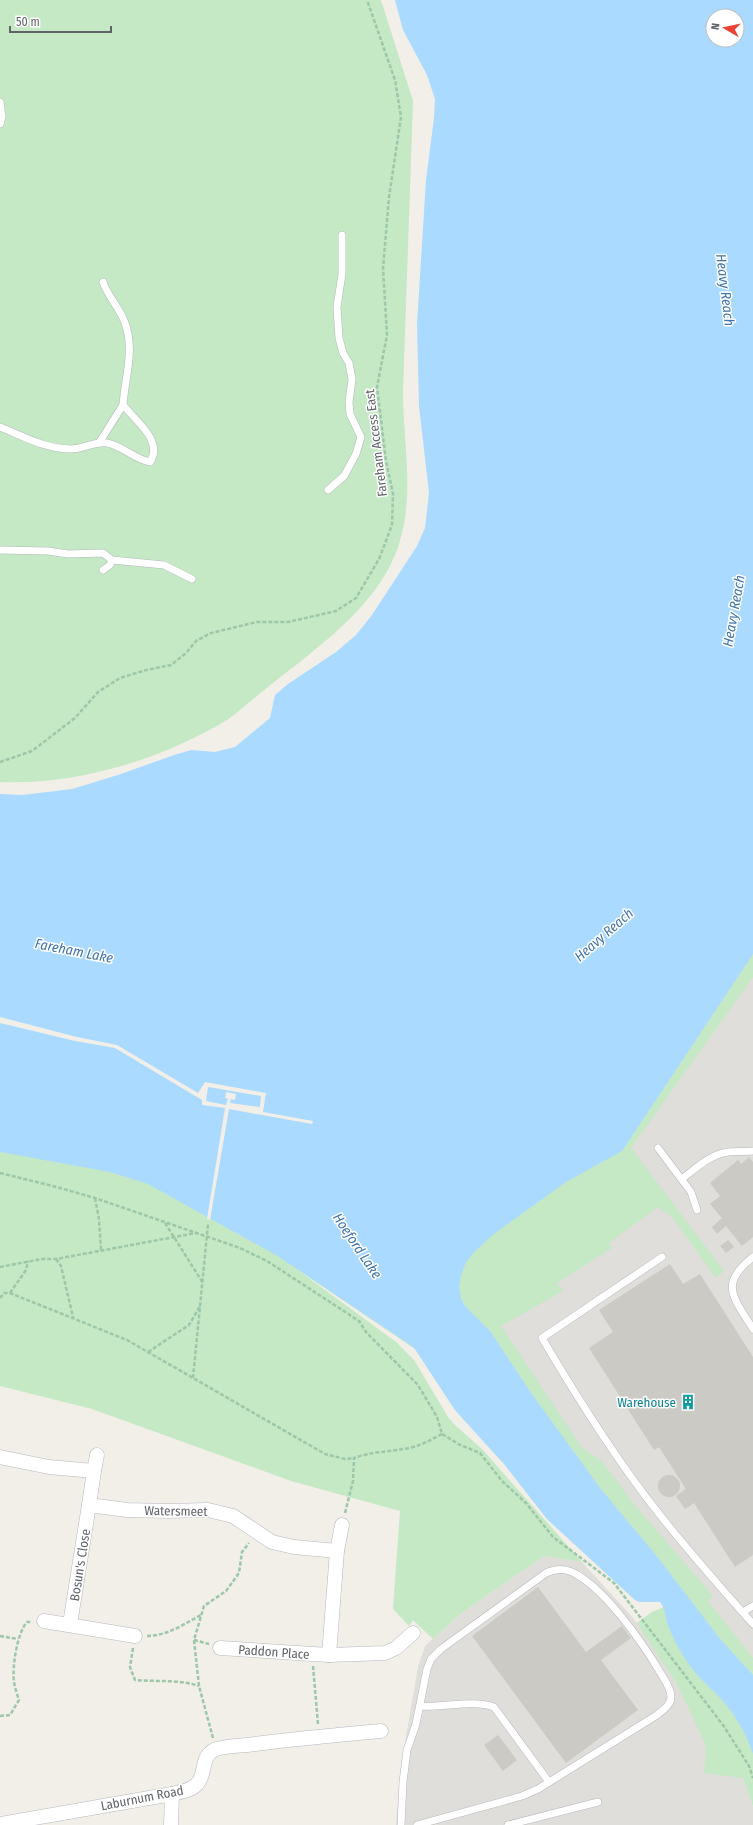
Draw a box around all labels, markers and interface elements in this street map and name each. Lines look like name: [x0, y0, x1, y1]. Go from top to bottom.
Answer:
scale bar: [10, 8, 111, 34]
north arrow: [705, 8, 745, 48]
text: 50 m: [16, 15, 40, 29]
text: N: [709, 22, 723, 31]
water label: Heavy Reach: [712, 253, 738, 327]
street label: Fareham Access East: [362, 388, 390, 498]
water label: Heavy Reach: [719, 574, 749, 648]
water label: Heavy Reach: [571, 905, 637, 965]
water label: Fareham Lake: [34, 935, 115, 967]
water label: Hoeford Lake: [329, 1210, 385, 1282]
building icon: Warehouse: [679, 1393, 697, 1411]
place label: Warehouse: [617, 1395, 676, 1410]
street label: Watersmeet: [144, 1503, 208, 1519]
street label: Bosun's Close: [67, 1528, 93, 1602]
street label: Paddon Place: [238, 1642, 310, 1662]
street label: Laburnum Road: [99, 1783, 185, 1813]

